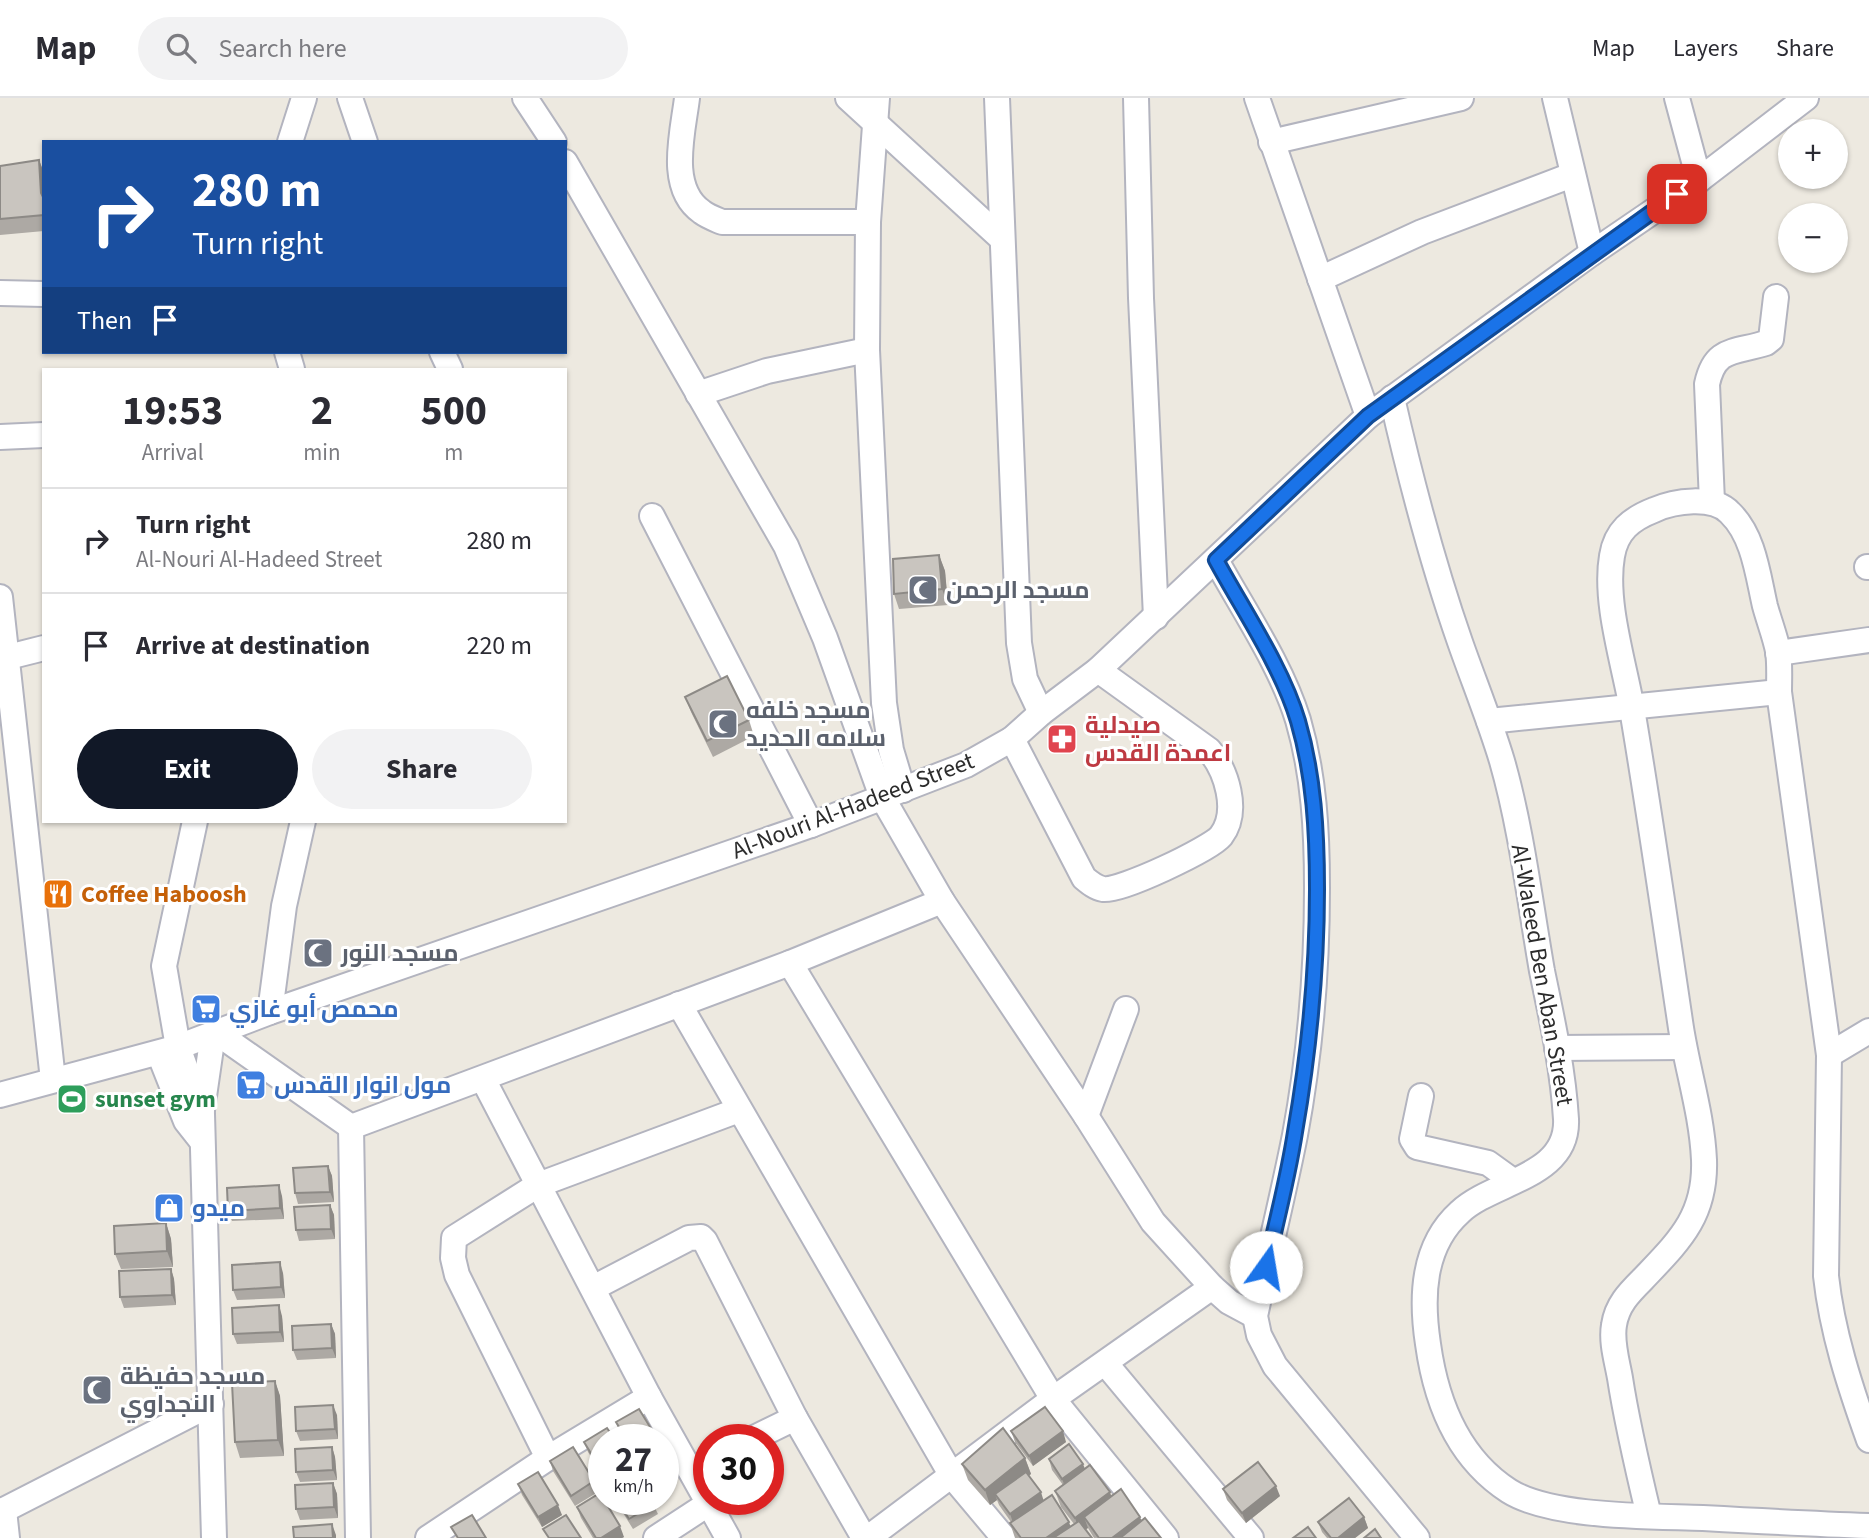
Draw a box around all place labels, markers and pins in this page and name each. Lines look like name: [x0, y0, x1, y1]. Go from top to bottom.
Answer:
pin: [1647, 164, 1707, 224]
mosque icon: مسجد الرحمن: [906, 573, 940, 607]
place label: مسجد الرحمن: [946, 573, 1090, 608]
place label: مسجد خلفه سلامه الحديد: [746, 693, 886, 756]
mosque icon: مسجد خلفه سلامه الحديد: [706, 707, 740, 741]
place label: صيدلية اعمدة القدس: [1085, 708, 1231, 771]
pharmacy icon: صيدلية اعمدة القدس: [1045, 722, 1079, 756]
restaurant icon: Coffee Haboosh: [41, 877, 75, 911]
place label: Coffee Haboosh: [81, 877, 247, 912]
mosque icon: مسجد النور: [301, 936, 335, 970]
place label: مسجد النور: [340, 936, 459, 971]
supermarket icon: محمص أبو غازي: [189, 992, 223, 1026]
place label: محمص أبو غازي: [229, 992, 399, 1028]
supermarket icon: مول انوار القدس: [234, 1068, 268, 1102]
place label: مول انوار القدس: [274, 1068, 451, 1103]
sports icon: sunset gym: [55, 1082, 89, 1116]
place label: sunset gym: [95, 1082, 216, 1117]
shop icon: ميدو: [152, 1191, 186, 1225]
place label: ميدو: [192, 1191, 245, 1226]
place label: مسجد حفيظة النجداوي: [120, 1359, 266, 1423]
mosque icon: مسجد حفيظة النجداوي: [80, 1373, 114, 1407]

